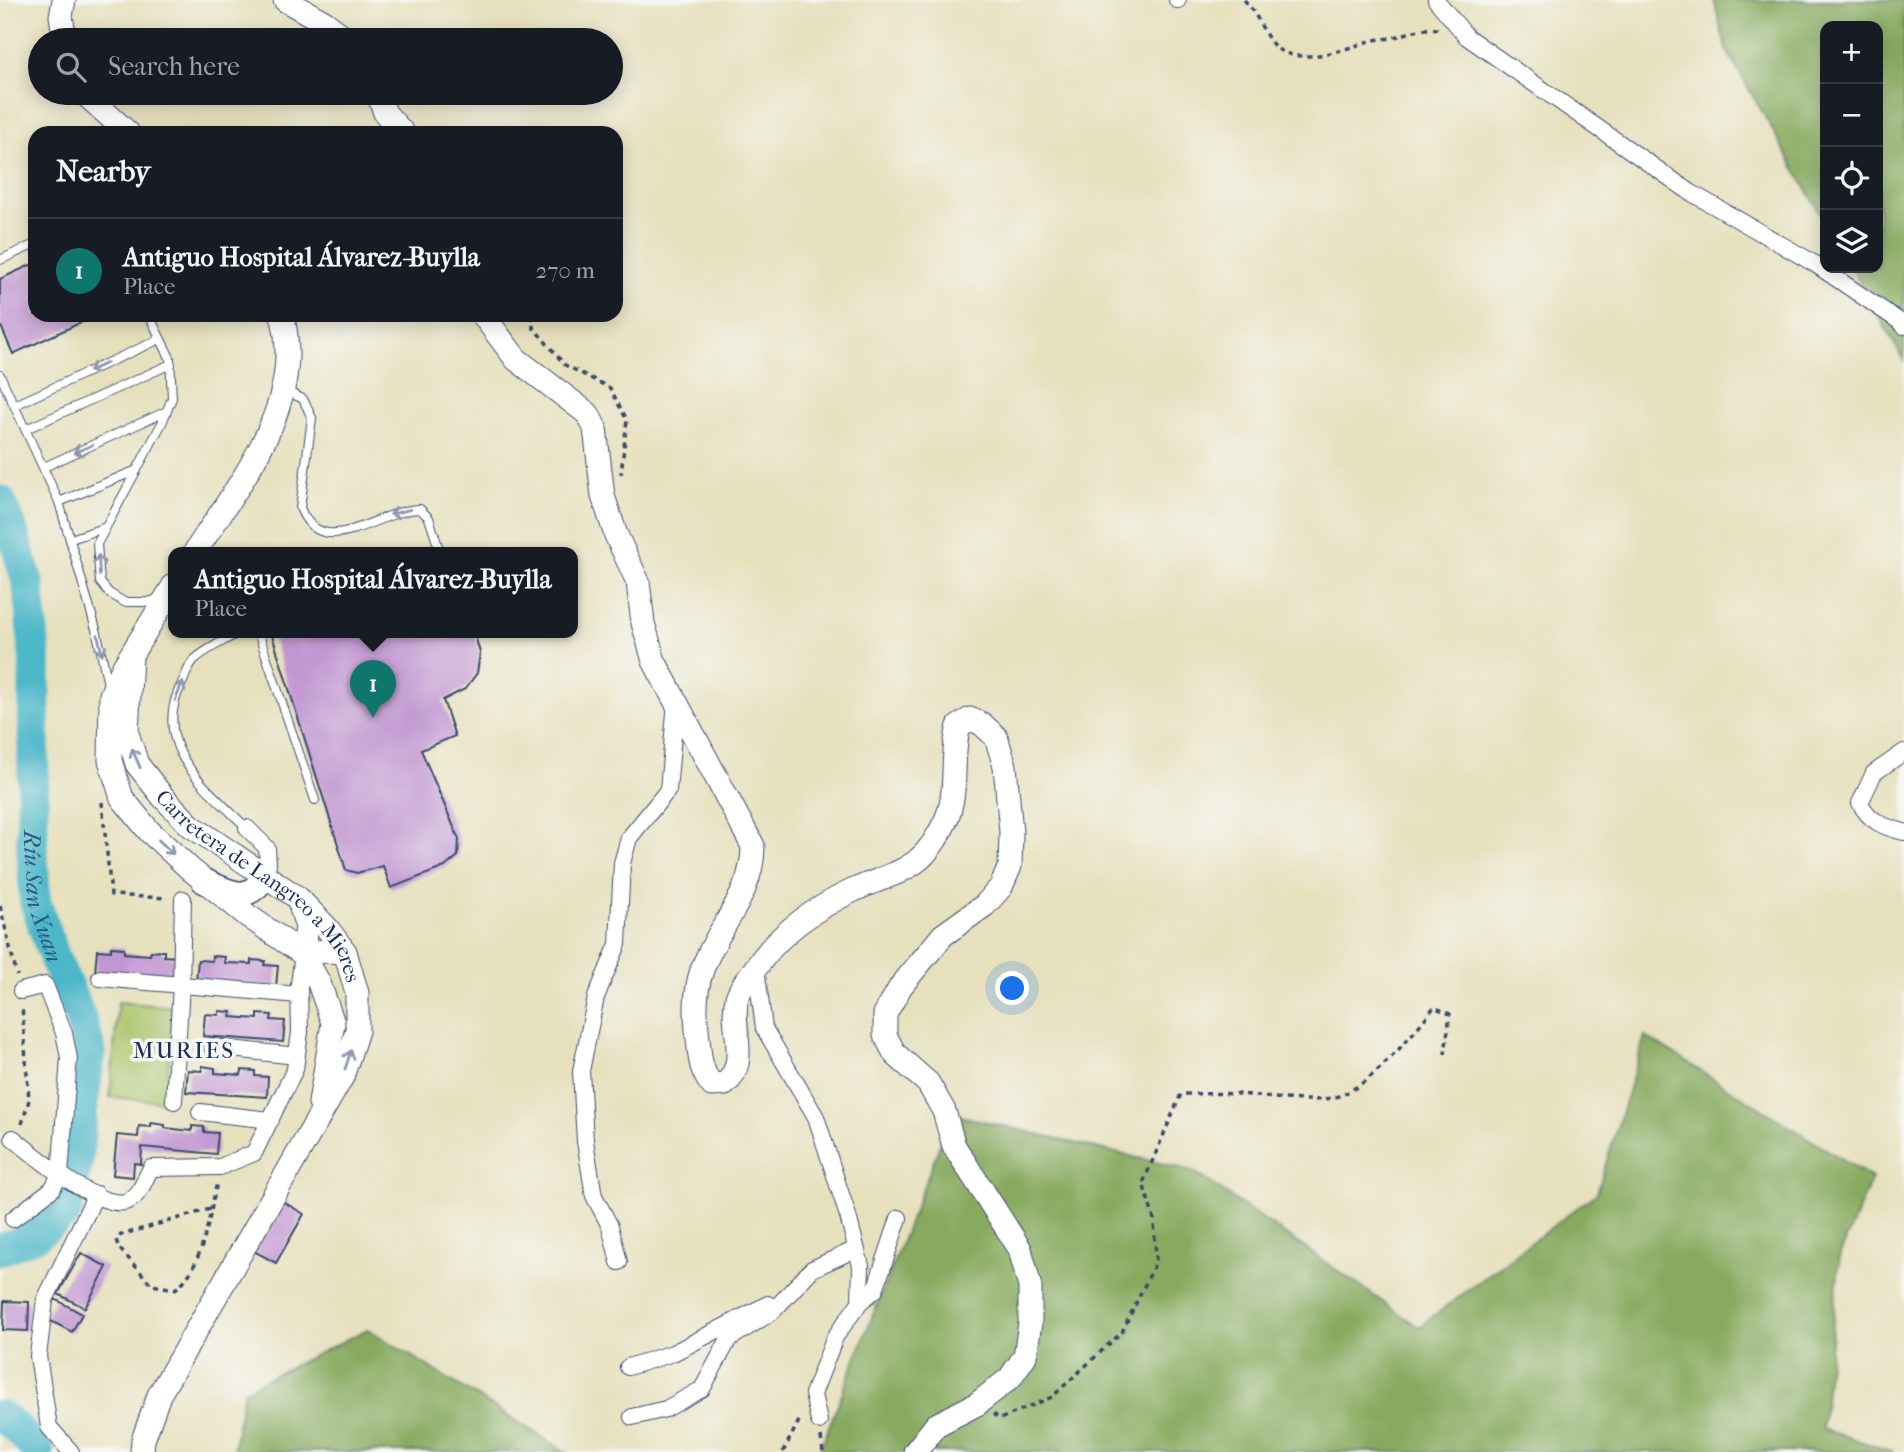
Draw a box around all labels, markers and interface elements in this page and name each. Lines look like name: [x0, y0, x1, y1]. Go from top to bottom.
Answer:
map controls: [1820, 21, 1883, 273]
button: +: [1820, 21, 1883, 84]
search box: [28, 28, 623, 105]
icon: search: [52, 48, 90, 86]
text: Search here: [108, 51, 240, 82]
button: −: [1820, 84, 1883, 147]
button: locate: [1820, 147, 1883, 210]
text: Nearby: [56, 154, 151, 189]
button: layers: [1820, 210, 1883, 273]
text: Antiguo Hospital Álvarez-Buylla: [123, 242, 480, 273]
text: 1: [75, 257, 83, 284]
text: 270 m: [535, 257, 595, 284]
text: Place: [123, 273, 175, 300]
one-way arrow: [88, 361, 110, 374]
one-way arrow: [73, 443, 94, 456]
one-way arrow: [390, 506, 412, 519]
popup: [168, 547, 578, 638]
one-way arrow: [92, 554, 105, 577]
text: Antiguo Hospital Álvarez-Buylla: [195, 564, 551, 595]
text: Place: [195, 595, 247, 622]
one-way arrow: [93, 633, 107, 656]
pin: 1: [350, 660, 396, 718]
one-way arrow: [174, 681, 187, 702]
one-way arrow: [129, 748, 142, 769]
street label: Carretera de Langreo a Mieres: [151, 785, 365, 985]
water label: Ríu San Xuan: [18, 828, 68, 966]
one-way arrow: [157, 839, 174, 856]
your location: [995, 971, 1029, 1005]
district label: MURIES: [133, 1037, 235, 1064]
one-way arrow: [343, 1049, 355, 1071]

